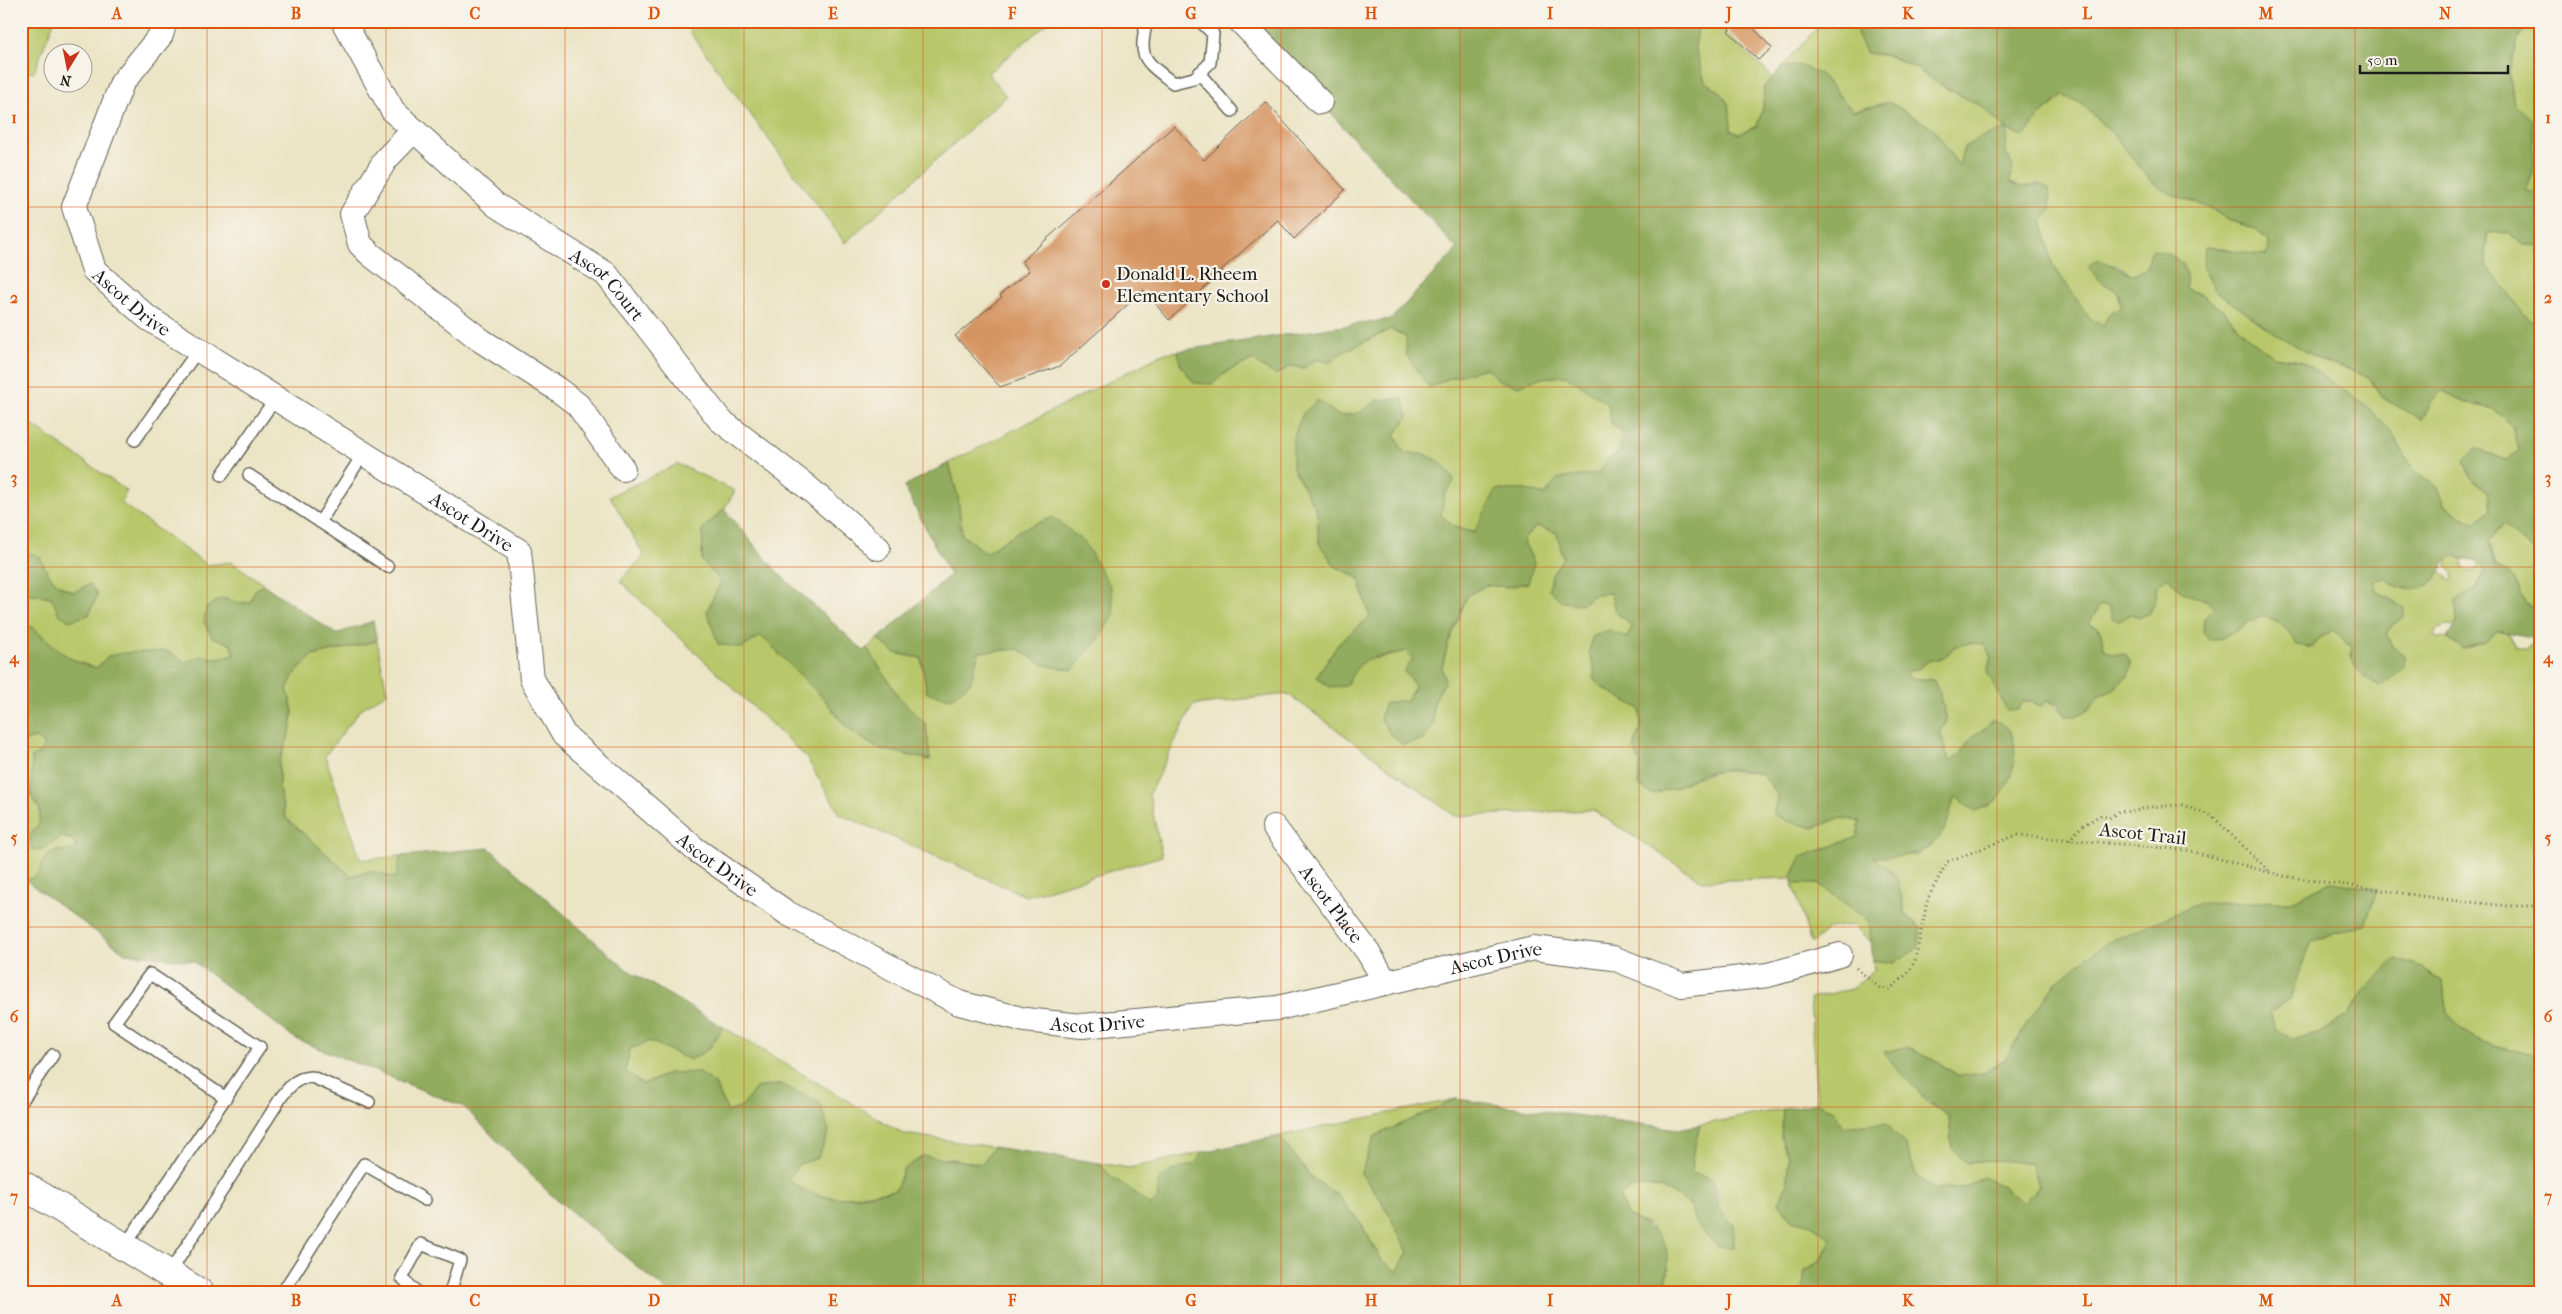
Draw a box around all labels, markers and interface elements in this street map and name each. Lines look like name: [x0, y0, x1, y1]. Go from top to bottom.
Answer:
text: A: [111, 4, 123, 23]
text: B: [291, 4, 301, 23]
text: C: [470, 4, 481, 23]
text: D: [648, 4, 660, 23]
text: E: [828, 4, 838, 23]
text: F: [1007, 4, 1017, 23]
text: G: [1185, 4, 1197, 23]
text: H: [1365, 4, 1378, 23]
text: I: [1547, 4, 1554, 23]
text: J: [1724, 4, 1732, 24]
text: K: [1902, 4, 1915, 23]
text: L: [2082, 4, 2092, 23]
text: M: [2258, 4, 2274, 23]
text: N: [2439, 4, 2452, 23]
north arrow: [42, 42, 92, 92]
scale bar: [2360, 42, 2507, 74]
text: 50 m: [2367, 51, 2398, 69]
text: N: [59, 71, 73, 90]
text: 1: [11, 108, 17, 127]
text: 1: [2545, 108, 2551, 127]
street label: Ascot Court: [565, 244, 648, 326]
street label: Ascot Drive: [87, 263, 174, 341]
place label: Donald L. Rheem Elementary School: [1116, 263, 1269, 307]
marker: Donald L. Rheem Elementary School: [1100, 278, 1112, 290]
text: 2: [10, 288, 18, 307]
text: 2: [2544, 288, 2552, 307]
text: 3: [11, 468, 17, 488]
text: 3: [2545, 468, 2551, 488]
street label: Ascot Drive: [424, 487, 517, 557]
text: 4: [8, 648, 20, 668]
text: 4: [2542, 648, 2554, 668]
street label: Ascot Trail: [2097, 818, 2187, 850]
text: 5: [11, 828, 18, 847]
street label: Ascot Drive: [671, 828, 762, 901]
text: 5: [2545, 828, 2552, 847]
street label: Ascot Place: [1294, 860, 1367, 947]
street label: Ascot Drive: [1447, 938, 1543, 980]
text: 6: [10, 1007, 19, 1026]
text: 6: [2544, 1007, 2553, 1026]
street label: Ascot Drive: [1048, 1010, 1146, 1038]
text: 7: [9, 1187, 18, 1206]
text: 7: [2543, 1187, 2552, 1206]
text: A: [111, 1291, 123, 1310]
text: B: [291, 1291, 301, 1310]
text: C: [470, 1291, 481, 1310]
text: D: [648, 1291, 660, 1310]
text: E: [828, 1291, 838, 1310]
text: F: [1007, 1291, 1017, 1310]
text: G: [1185, 1291, 1197, 1310]
text: H: [1365, 1291, 1378, 1310]
text: I: [1547, 1291, 1554, 1310]
text: J: [1724, 1291, 1732, 1311]
text: K: [1902, 1291, 1915, 1310]
text: L: [2082, 1291, 2092, 1310]
text: M: [2258, 1291, 2274, 1310]
text: N: [2439, 1291, 2452, 1310]

